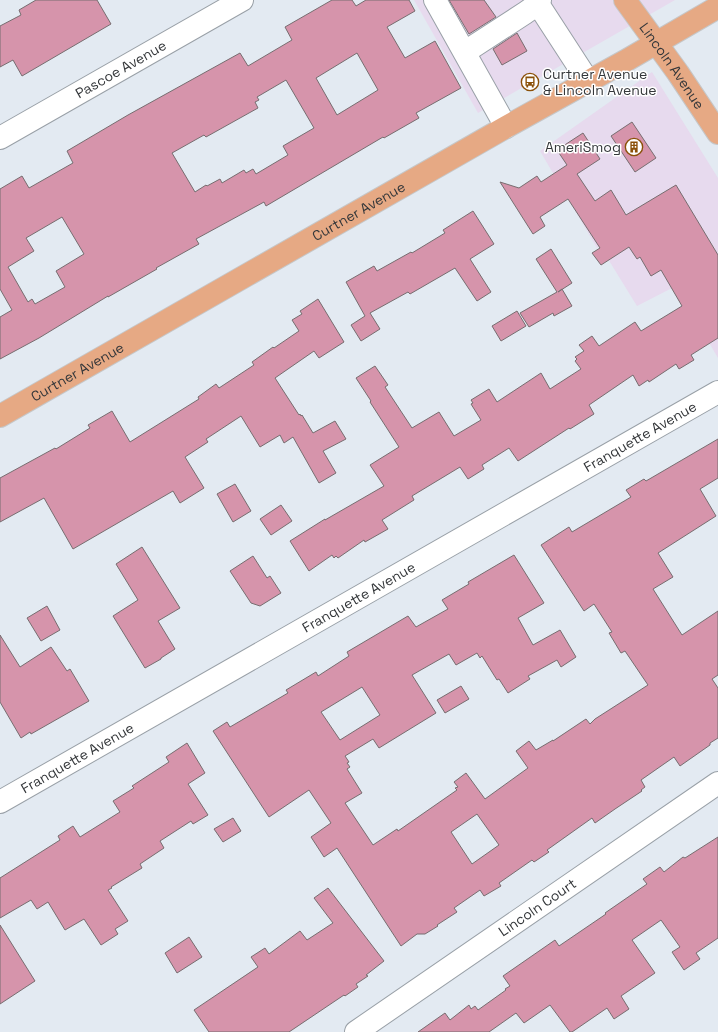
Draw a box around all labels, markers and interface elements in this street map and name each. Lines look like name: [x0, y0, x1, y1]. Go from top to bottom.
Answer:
street label: Lincoln Avenue: [635, 19, 709, 113]
street label: Pascoe Avenue: [72, 36, 169, 102]
place label: Curtner Avenue & Lincoln Avenue: [543, 65, 657, 99]
bus stop icon: Curtner Avenue & Lincoln Avenue: [520, 72, 540, 92]
building icon: AmeriSmog: [624, 137, 644, 157]
place label: AmeriSmog: [545, 138, 621, 156]
street label: Curtner Avenue: [309, 177, 408, 245]
street label: Curtner Avenue: [27, 338, 127, 406]
street label: Franquette Avenue: [580, 397, 700, 476]
street label: Franquette Avenue: [299, 558, 418, 637]
street label: Franquette Avenue: [18, 718, 137, 797]
street label: Lincoln Court: [495, 874, 580, 940]

